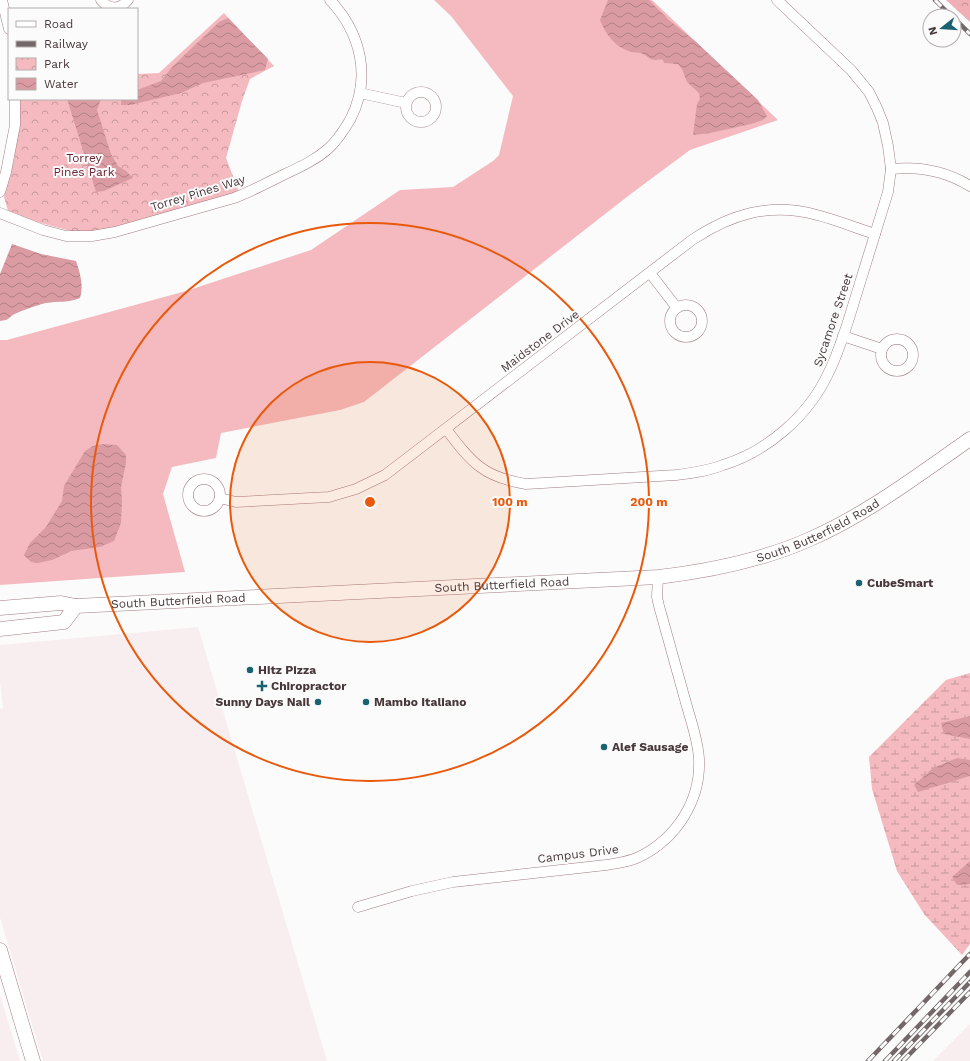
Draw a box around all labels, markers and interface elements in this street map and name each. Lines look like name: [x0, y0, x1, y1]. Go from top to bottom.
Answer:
legend: [8, 8, 138, 100]
north arrow: [922, 8, 962, 48]
text: Road: [44, 17, 73, 31]
text: N: [926, 25, 940, 37]
text: Railway: [44, 37, 89, 51]
text: Park: [44, 57, 70, 71]
text: Water: [44, 77, 79, 91]
park label: Torrey Pines Park: [53, 151, 115, 179]
street label: Torrey Pines Way: [149, 172, 248, 214]
street label: Sycamore Street: [810, 272, 856, 368]
street label: Maidstone Drive: [498, 307, 582, 375]
centre of rings: [363, 495, 377, 509]
text: 100 m: [492, 495, 528, 509]
text: 200 m: [630, 495, 668, 509]
street label: South Butterfield Road: [755, 496, 882, 565]
street label: South Butterfield Road: [434, 574, 570, 595]
place label: CubeSmart: [867, 576, 934, 590]
marker: CubeSmart: [854, 578, 864, 588]
street label: South Butterfield Road: [111, 591, 246, 611]
place label: Hitz Pizza: [258, 663, 316, 677]
marker: Hitz Pizza: [245, 665, 255, 675]
place label: Chiropractor: [271, 679, 347, 693]
marker: Chiropractor: [256, 680, 268, 692]
place label: Sunny Days Nail: [215, 695, 310, 709]
place label: Mambo Italiano: [374, 695, 466, 709]
marker: Sunny Days Nail: [313, 697, 323, 707]
marker: Mambo Italiano: [361, 697, 371, 707]
place label: Alef Sausage: [612, 740, 688, 754]
marker: Alef Sausage: [599, 742, 609, 752]
street label: Campus Drive: [537, 842, 619, 866]

